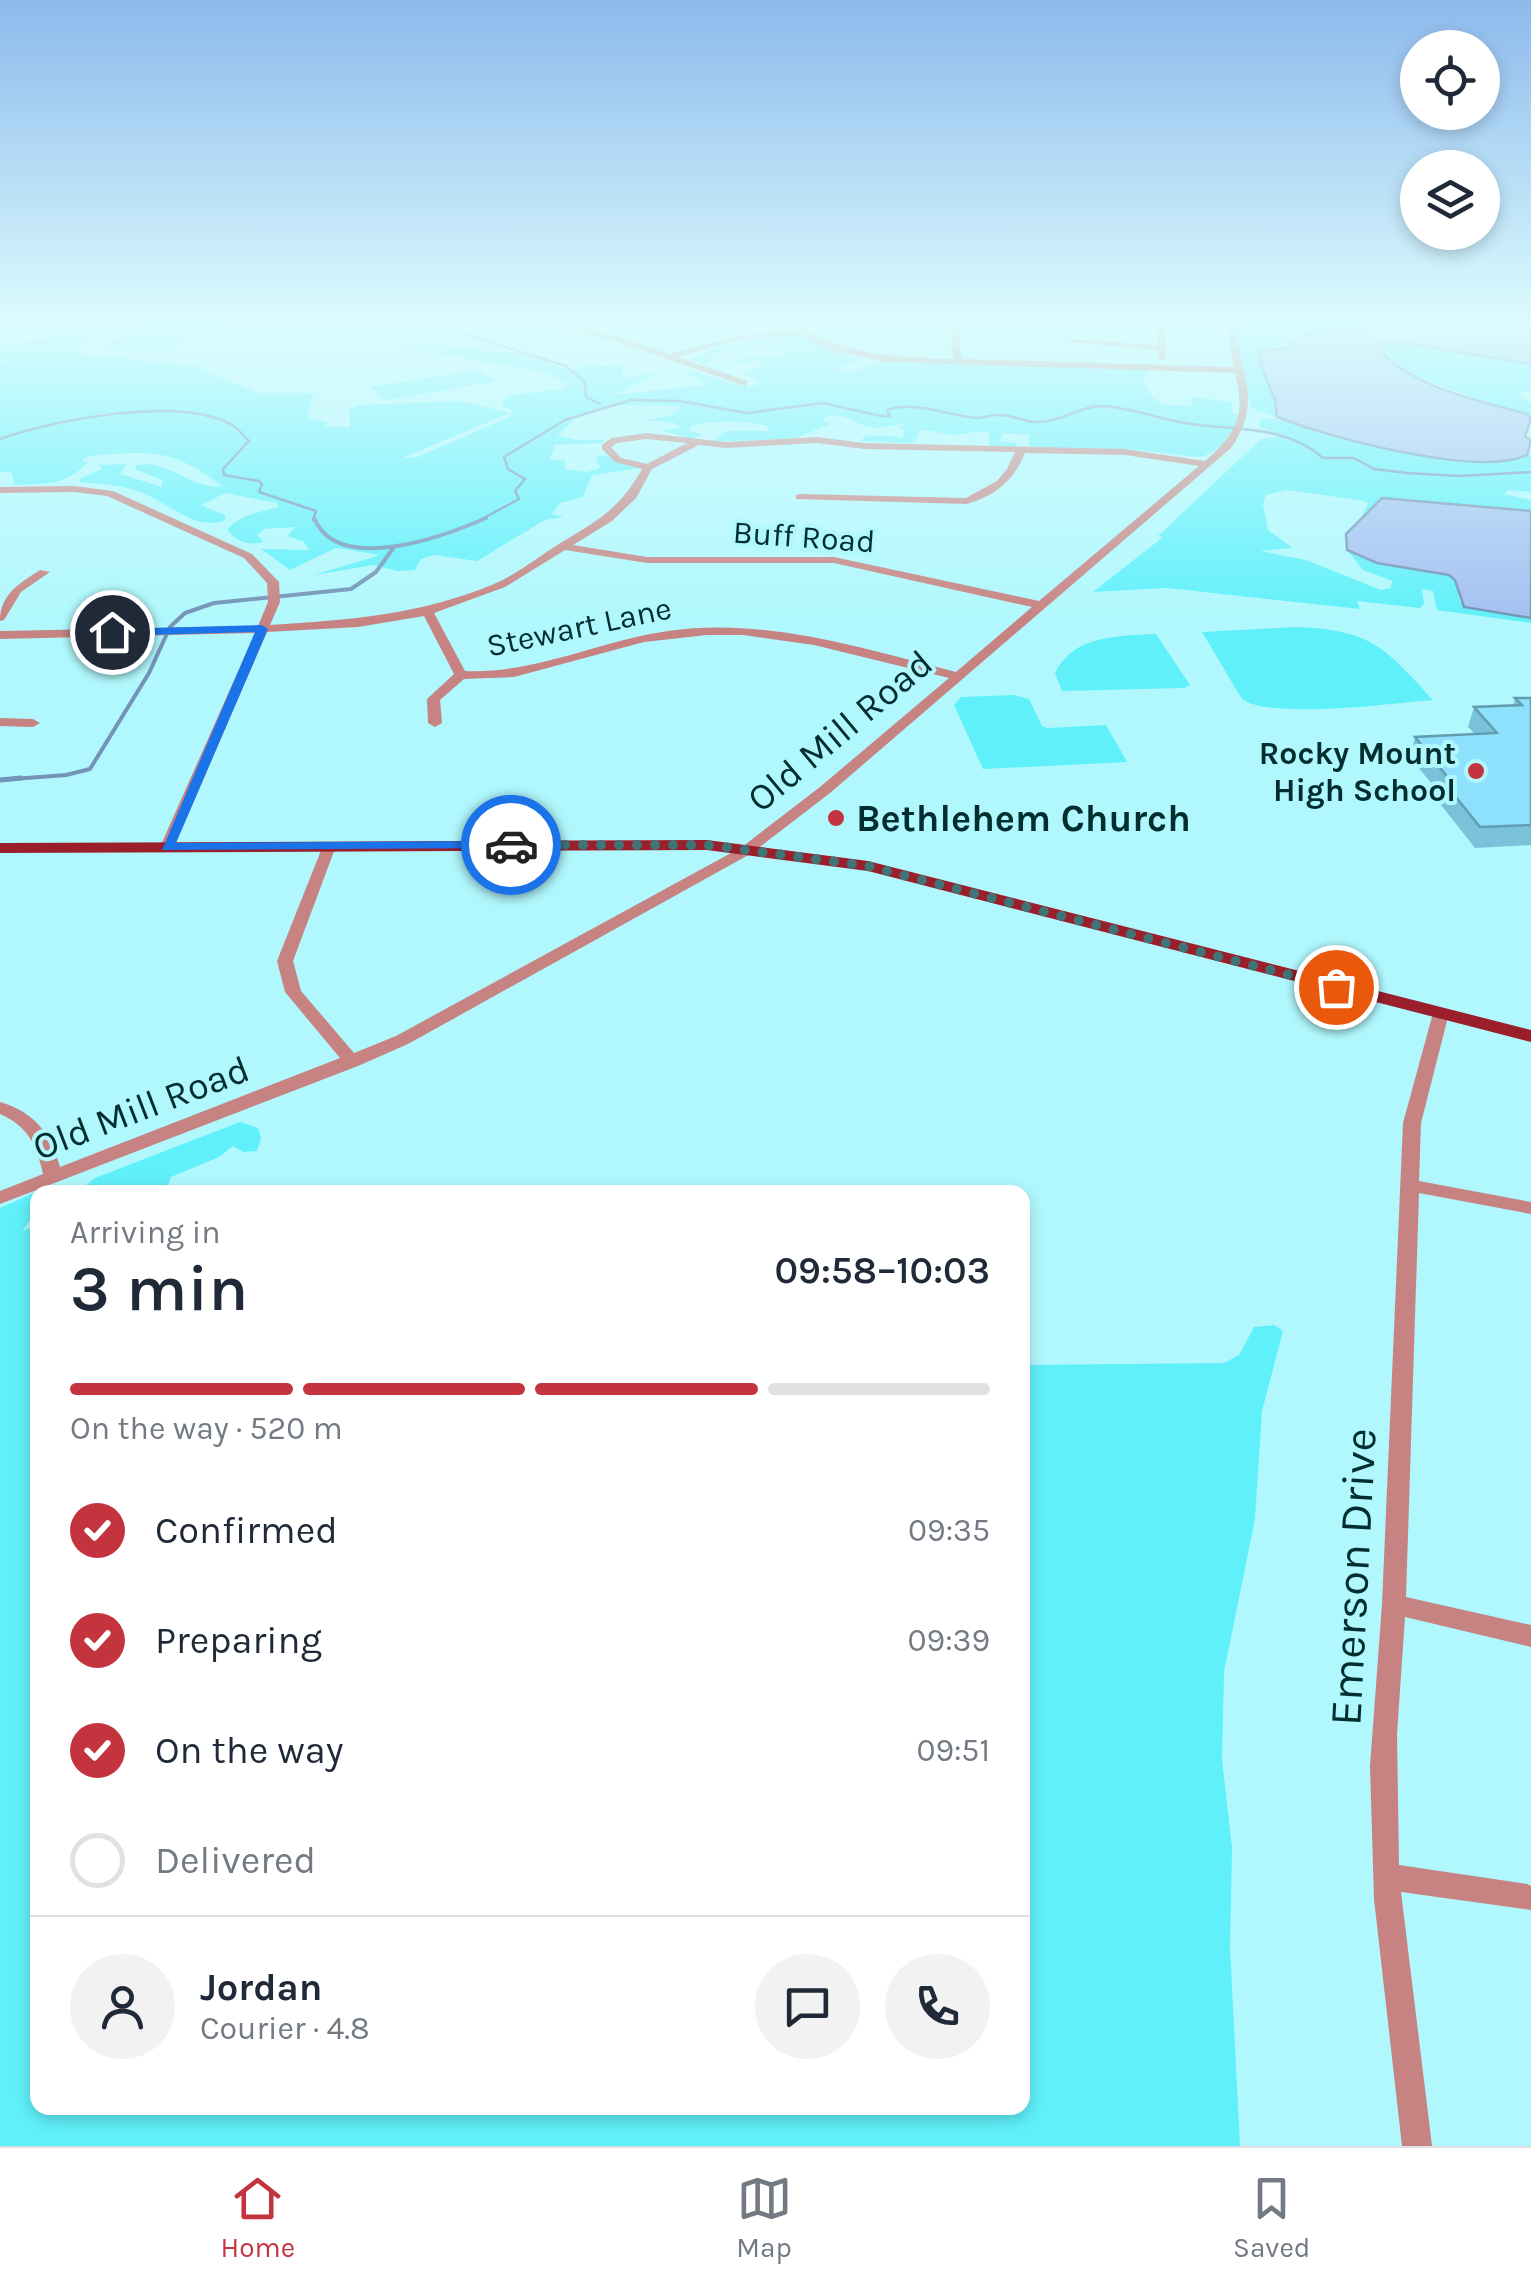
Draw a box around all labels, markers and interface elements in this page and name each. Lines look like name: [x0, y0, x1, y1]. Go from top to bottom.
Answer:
map controls: [1400, 30, 1500, 250]
button: locate: [1400, 30, 1500, 130]
button: layers: [1400, 150, 1500, 250]
street label: Buff Road: [732, 514, 876, 560]
street label: Stewart Lane: [483, 589, 675, 665]
pin: [70, 590, 155, 675]
icon: home: [85, 605, 140, 660]
street label: Old Mill Road: [738, 640, 942, 822]
place label: Rocky Mount High School: [1259, 735, 1456, 809]
marker: Rocky Mount High School: [1465, 760, 1487, 782]
courier: [461, 795, 561, 895]
place label: Bethlehem Church: [856, 796, 1191, 841]
marker: Bethlehem Church: [825, 807, 847, 829]
icon: car: [484, 818, 539, 873]
pin: [1294, 945, 1379, 1030]
icon: bag: [1309, 960, 1364, 1015]
street label: Old Mill Road: [27, 1046, 255, 1170]
text: Arriving in: [70, 1214, 221, 1251]
text: 09:58–10:03: [774, 1248, 990, 1293]
text: 3 min: [70, 1250, 248, 1326]
text: On the way · 520 m: [70, 1410, 343, 1447]
street label: Emerson Drive: [1319, 1427, 1387, 1727]
icon: check: [70, 1503, 125, 1558]
text: Confirmed: [155, 1508, 338, 1553]
text: 09:35: [908, 1512, 990, 1549]
icon: check: [70, 1613, 125, 1668]
text: Preparing: [155, 1618, 322, 1663]
text: 09:39: [908, 1622, 990, 1659]
icon: check: [70, 1723, 125, 1778]
text: On the way: [155, 1728, 343, 1773]
text: 09:51: [916, 1732, 990, 1769]
text: Delivered: [155, 1838, 316, 1883]
button: person: [70, 1954, 175, 2059]
button: chat: [755, 1954, 860, 2059]
button: phone: [885, 1954, 990, 2059]
text: Jordan: [200, 1965, 323, 2010]
text: Courier · 4.8: [200, 2010, 370, 2047]
tab: Home: [221, 2171, 295, 2264]
tab: Map: [736, 2171, 792, 2264]
tab: Saved: [1233, 2171, 1310, 2264]

